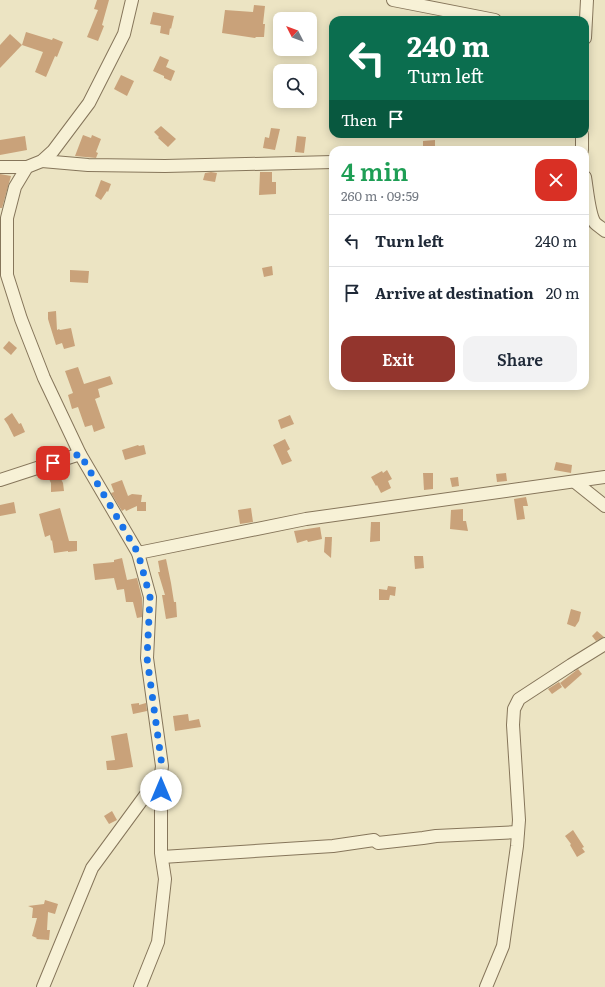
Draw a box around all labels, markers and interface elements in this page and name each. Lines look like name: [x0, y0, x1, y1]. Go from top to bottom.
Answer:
north arrow: [273, 12, 317, 56]
map controls: [273, 12, 317, 108]
text: 240 m: [407, 24, 490, 66]
icon: left: [341, 32, 393, 84]
text: Turn left: [407, 62, 484, 89]
button: search: [273, 64, 317, 108]
text: Then: [341, 108, 377, 131]
icon: arrive: [385, 108, 407, 130]
text: 4 min: [341, 153, 408, 188]
button: close: [535, 159, 577, 201]
text: 260 m · 09:59: [341, 186, 419, 205]
text: Turn left: [375, 229, 444, 252]
text: 240 m: [535, 229, 577, 252]
icon: left: [341, 230, 363, 252]
text: Arrive at destination: [375, 281, 534, 304]
text: 20 m: [546, 281, 579, 304]
icon: arrive: [341, 282, 363, 304]
button: Exit: [341, 336, 455, 382]
button: Share: [463, 336, 577, 382]
pin: [36, 446, 70, 480]
icon: arrive: [42, 452, 64, 474]
position arrow: [140, 769, 182, 811]

